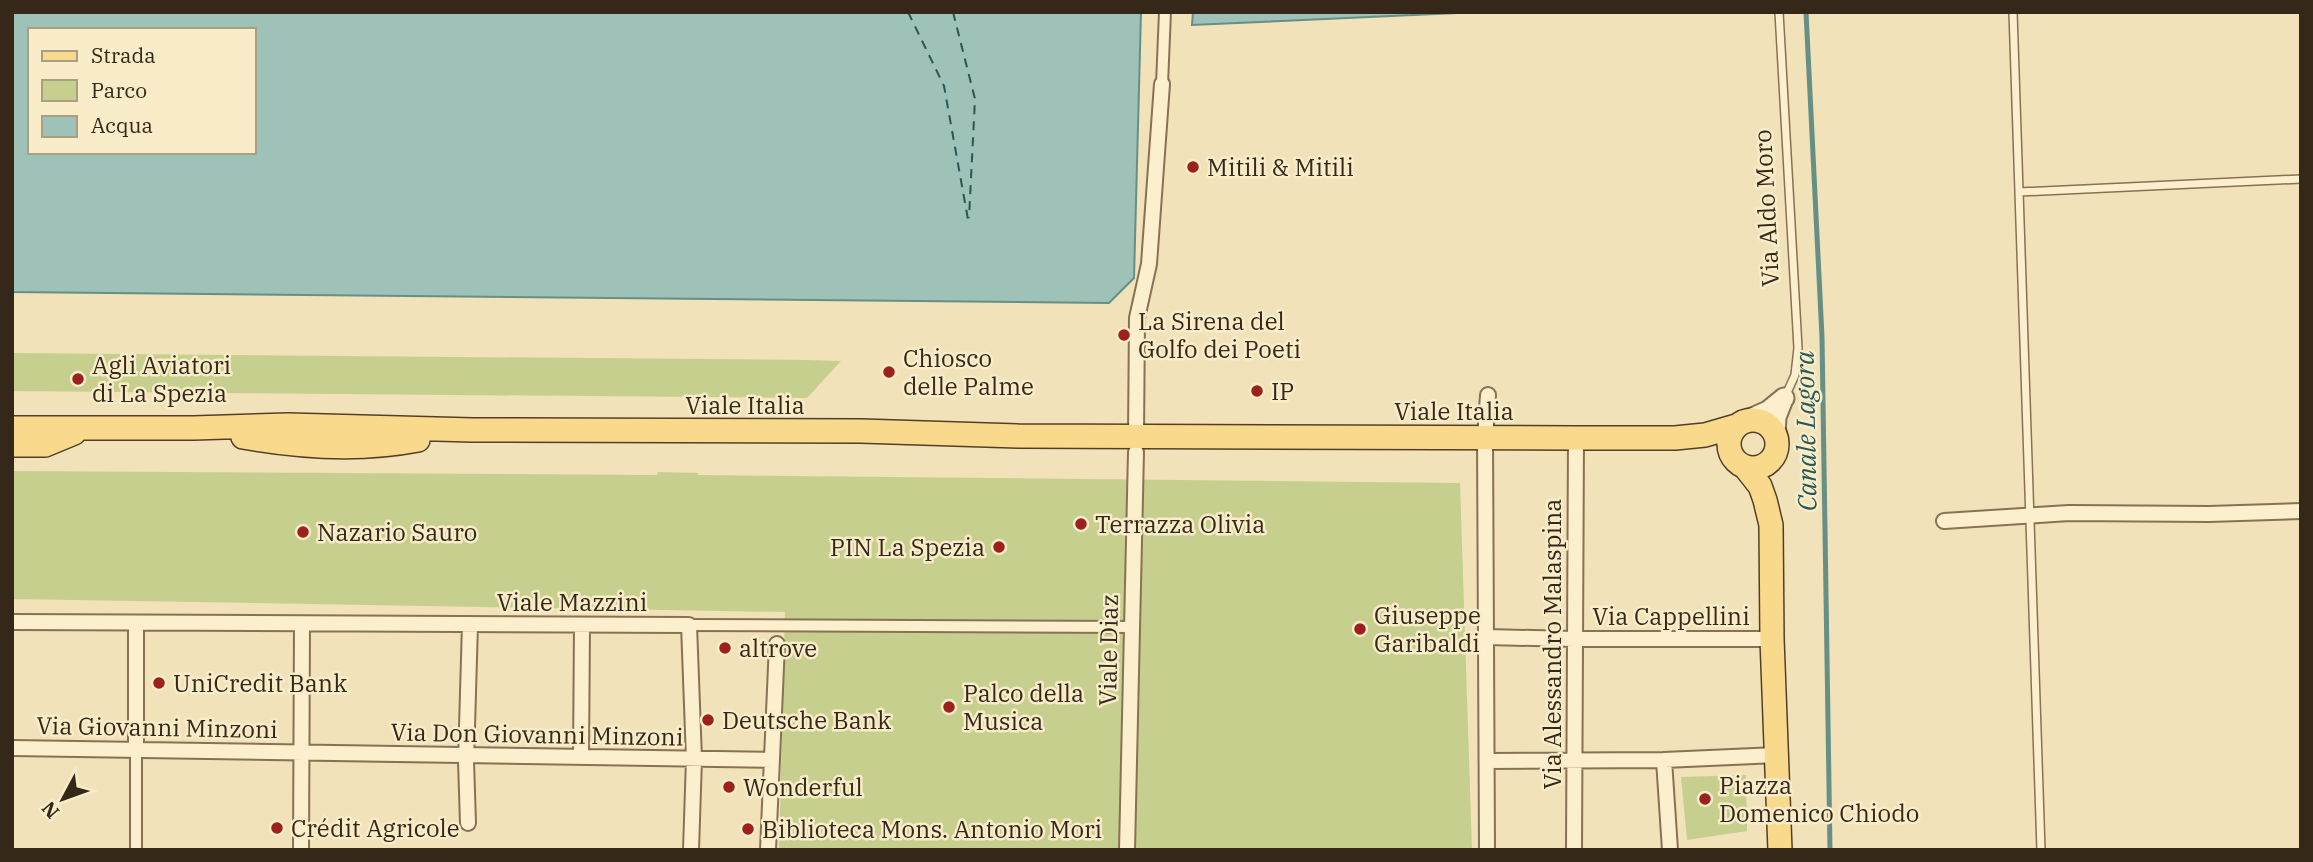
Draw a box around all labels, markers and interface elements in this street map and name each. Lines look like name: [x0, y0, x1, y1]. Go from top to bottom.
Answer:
legend: [28, 28, 256, 154]
text: Strada: [91, 41, 156, 69]
text: Parco: [91, 76, 147, 104]
text: Acqua: [91, 111, 153, 139]
street label: Via Aldo Moro: [1746, 129, 1786, 287]
place label: Mitili & Mitili: [1207, 151, 1354, 183]
marker: Mitili & Mitili: [1185, 159, 1201, 175]
place label: La Sirena del Golfo dei Poeti: [1138, 305, 1301, 365]
marker: La Sirena del Golfo dei Poeti: [1116, 327, 1132, 343]
place label: Chiosco delle Palme: [903, 342, 1034, 402]
place label: Agli Aviatori di La Spezia: [92, 349, 231, 409]
water label: Canale Lagora: [1787, 351, 1823, 511]
marker: Chiosco delle Palme: [881, 364, 897, 380]
marker: Agli Aviatori di La Spezia: [70, 371, 86, 387]
place label: IP: [1271, 375, 1294, 407]
marker: IP: [1249, 383, 1265, 399]
street label: Viale Italia: [685, 389, 805, 421]
street label: Viale Italia: [1394, 395, 1514, 427]
street label: Via Alessandro Malaspina: [1536, 499, 1568, 789]
place label: Terrazza Olivia: [1095, 508, 1265, 540]
place label: Nazario Sauro: [317, 516, 477, 548]
marker: Terrazza Olivia: [1073, 516, 1089, 532]
marker: Nazario Sauro: [295, 524, 311, 540]
place label: PIN La Spezia: [830, 531, 985, 563]
marker: PIN La Spezia: [991, 539, 1007, 555]
street label: Viale Mazzini: [497, 586, 647, 618]
street label: Viale Diaz: [1091, 594, 1125, 706]
place label: Giuseppe Garibaldi: [1374, 599, 1481, 659]
street label: Via Cappellini: [1592, 600, 1750, 632]
marker: Giuseppe Garibaldi: [1352, 621, 1368, 637]
place label: altrove: [739, 632, 817, 664]
marker: altrove: [717, 640, 733, 656]
place label: UniCredit Bank: [173, 667, 347, 699]
marker: UniCredit Bank: [151, 675, 167, 691]
place label: Palco della Musica: [963, 677, 1084, 737]
marker: Palco della Musica: [941, 699, 957, 715]
place label: Deutsche Bank: [722, 704, 891, 736]
street label: Via Giovanni Minzoni: [36, 709, 278, 745]
marker: Deutsche Bank: [700, 712, 716, 728]
street label: Via Don Giovanni Minzoni: [390, 715, 684, 753]
north arrow: [28, 764, 98, 834]
place label: Piazza Domenico Chiodo: [1719, 769, 1919, 829]
place label: Wonderful: [743, 771, 863, 803]
marker: Wonderful: [721, 779, 737, 795]
marker: Piazza Domenico Chiodo: [1697, 791, 1713, 807]
text: N: [36, 797, 64, 824]
place label: Crédit Agricole: [291, 812, 460, 844]
place label: Biblioteca Mons. Antonio Mori: [762, 813, 1102, 845]
marker: Crédit Agricole: [269, 820, 285, 836]
marker: Biblioteca Mons. Antonio Mori: [740, 821, 756, 837]

